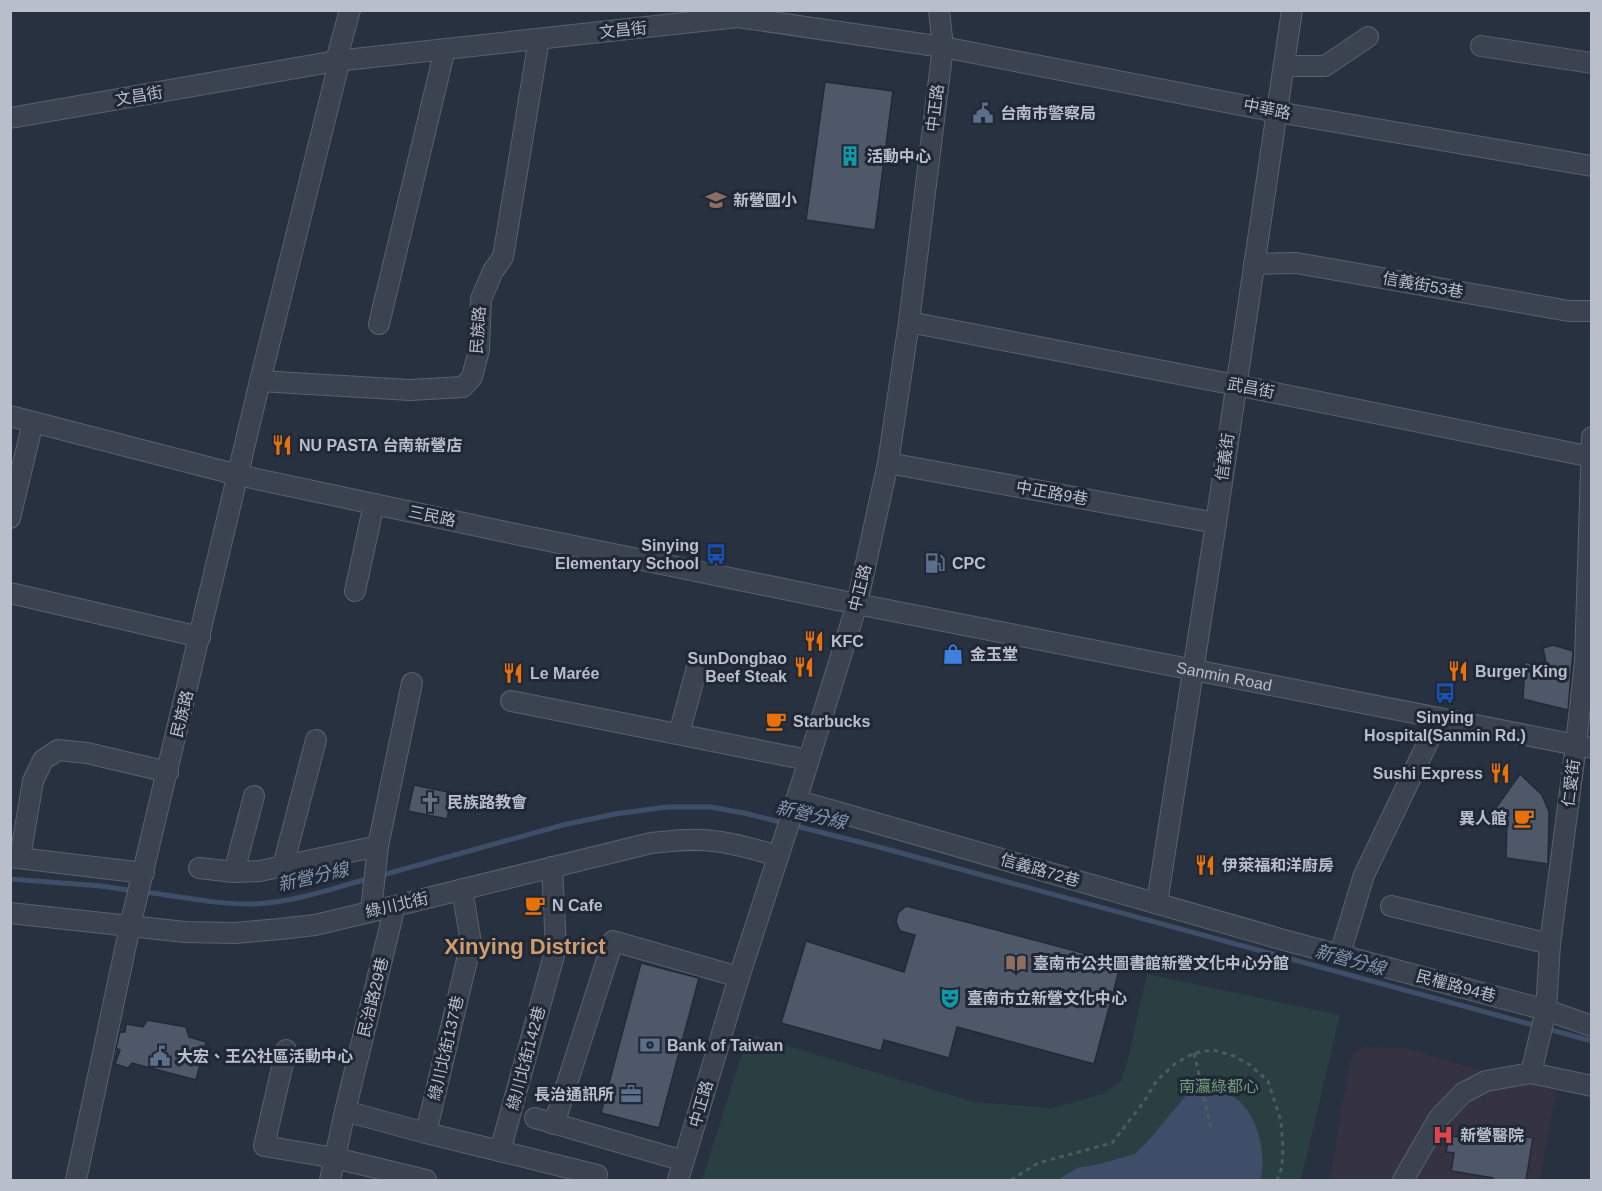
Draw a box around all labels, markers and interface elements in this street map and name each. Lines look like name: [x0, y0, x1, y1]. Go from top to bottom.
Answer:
street label: 文昌街: [598, 19, 648, 41]
street label: 文昌街: [114, 83, 164, 109]
street label: 中正路: [924, 83, 946, 133]
street label: 中華路: [1242, 96, 1292, 122]
public building icon: 台南市警察局: [971, 101, 995, 125]
place label: 台南市警察局: [1000, 105, 1096, 122]
building icon: 活動中心: [838, 144, 862, 168]
place label: 活動中心: [867, 148, 931, 165]
school or university icon: 新營國小: [704, 188, 728, 212]
place label: 新營國小: [733, 192, 797, 209]
street label: 信義街53巷: [1381, 270, 1465, 300]
street label: 民族路: [468, 305, 488, 355]
street label: 武昌街: [1226, 375, 1276, 401]
street label: 信義街: [1213, 432, 1237, 482]
restaurant icon: NU PASTA 台南新營店: [270, 433, 294, 457]
place label: NU PASTA 台南新營店: [299, 437, 462, 454]
street label: 中正路9巷: [1015, 478, 1089, 508]
street label: 三民路: [407, 503, 457, 529]
place label: Sinying Elementary School: [555, 537, 699, 572]
bus stop icon: Sinying Elementary School: [704, 542, 728, 566]
fuel station icon: CPC: [923, 551, 947, 575]
place label: CPC: [952, 555, 986, 572]
street label: 中正路: [846, 563, 874, 613]
restaurant icon: KFC: [802, 629, 826, 653]
place label: KFC: [831, 633, 864, 650]
shop icon: 金玉堂: [941, 642, 965, 666]
place label: 金玉堂: [970, 646, 1018, 663]
place label: SunDongbao Beef Steak: [687, 650, 787, 685]
restaurant icon: SunDongbao Beef Steak: [792, 655, 816, 679]
street label: Sanmin Road: [1175, 658, 1273, 694]
restaurant icon: Burger King: [1446, 659, 1470, 683]
restaurant icon: Le Marée: [501, 661, 525, 685]
place label: Burger King: [1475, 663, 1567, 680]
place label: Le Marée: [530, 665, 599, 682]
bus stop icon: Sinying Hospital(Sanmin Rd.): [1433, 681, 1457, 705]
street label: 民族路: [168, 689, 196, 739]
cafe icon: Starbucks: [764, 709, 788, 733]
place label: Sinying Hospital(Sanmin Rd.): [1364, 709, 1526, 744]
place label: Starbucks: [793, 713, 870, 730]
street label: 仁愛街: [1560, 758, 1582, 808]
restaurant icon: Sushi Express: [1488, 761, 1512, 785]
place label: Sushi Express: [1373, 765, 1483, 782]
church icon: 民族路教會: [418, 790, 442, 814]
place label: 民族路教會: [447, 794, 527, 811]
water label: 新營分線: [774, 797, 850, 833]
cafe icon: 異人館: [1512, 806, 1536, 830]
place label: 異人館: [1459, 810, 1507, 827]
street label: 信義路72巷: [998, 851, 1082, 889]
restaurant icon: 伊萊福和洋廚房: [1193, 853, 1217, 877]
place label: 伊萊福和洋廚房: [1221, 857, 1334, 874]
water label: 新營分線: [276, 859, 352, 895]
street label: 綠川北街: [364, 890, 430, 920]
cafe icon: N Cafe: [523, 893, 547, 917]
place label: N Cafe: [552, 897, 603, 914]
district label: Xinying District: [444, 934, 606, 959]
water label: 新營分線: [1313, 941, 1389, 979]
library icon: 臺南市公共圖書館新營文化中心分館: [1004, 951, 1028, 975]
place label: 臺南市公共圖書館新營文化中心分館: [1033, 954, 1289, 972]
street label: 民治路29巷: [355, 955, 391, 1039]
street label: 民權路94巷: [1414, 967, 1498, 1005]
theatre icon: 臺南市立新營文化中心: [938, 986, 962, 1010]
place label: 臺南市立新營文化中心: [967, 989, 1127, 1007]
street label: 綠川北街137巷: [426, 994, 466, 1102]
street label: 綠川北街142巷: [504, 1004, 548, 1112]
bank icon: Bank of Taiwan: [638, 1033, 662, 1057]
place label: Bank of Taiwan: [667, 1037, 783, 1054]
public building icon: 大宏、王公社區活動中心: [148, 1044, 172, 1068]
place label: 大宏、王公社區活動中心: [177, 1047, 353, 1065]
park label: 南瀛綠都心: [1179, 1077, 1259, 1095]
street label: 中正路: [686, 1079, 716, 1129]
office icon: 長治通訊所: [619, 1082, 643, 1106]
place label: 長治通訊所: [534, 1086, 614, 1103]
hospital icon: 新營醫院: [1431, 1123, 1455, 1147]
place label: 新營醫院: [1460, 1127, 1524, 1144]

